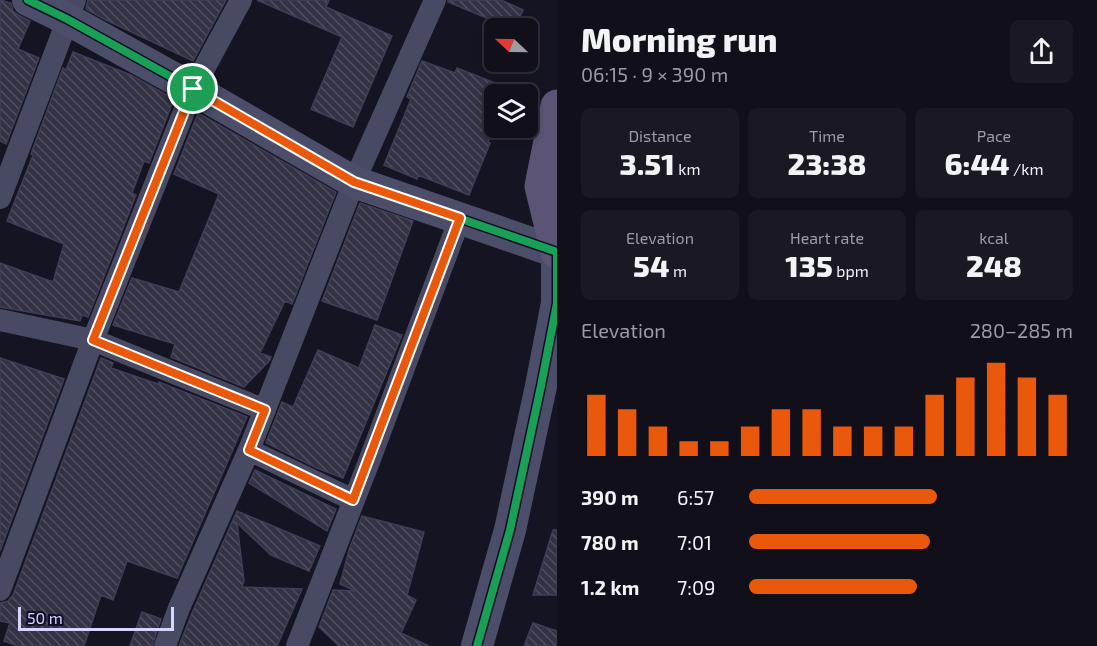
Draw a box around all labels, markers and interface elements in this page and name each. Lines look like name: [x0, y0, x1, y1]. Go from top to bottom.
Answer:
north arrow: [484, 18, 538, 72]
map controls: [484, 18, 538, 138]
text: Morning run: [581, 19, 778, 59]
button: share: [1010, 20, 1073, 83]
text: 06:15 · 9 × 390 m: [581, 62, 728, 86]
pin: [167, 63, 218, 114]
icon: arrive: [176, 72, 209, 105]
button: layers: [484, 84, 538, 138]
text: Distance: [628, 126, 692, 145]
text: Time: [809, 126, 845, 145]
text: Pace: [977, 126, 1011, 145]
text: 3.51: [620, 145, 675, 181]
text: 23:38: [787, 145, 867, 181]
text: 6:44: [945, 145, 1009, 181]
text: km: [675, 159, 700, 178]
text: /km: [1009, 159, 1044, 178]
text: Elevation: [626, 228, 694, 247]
text: Heart rate: [790, 228, 864, 247]
text: kcal: [979, 228, 1009, 247]
text: 54: [633, 247, 669, 283]
text: 135: [785, 247, 833, 283]
text: 248: [966, 247, 1022, 283]
text: m: [669, 261, 687, 280]
text: bpm: [833, 261, 869, 280]
text: Elevation: [581, 318, 666, 342]
text: 280–285 m: [970, 318, 1073, 342]
text: 390 m: [581, 485, 639, 509]
text: 6:57: [677, 485, 714, 509]
text: 780 m: [581, 530, 639, 554]
text: 7:01: [677, 530, 712, 554]
text: 1.2 km: [581, 575, 639, 599]
text: 7:09: [677, 575, 715, 599]
scale bar: [18, 604, 174, 632]
text: 50 m: [27, 608, 63, 627]

